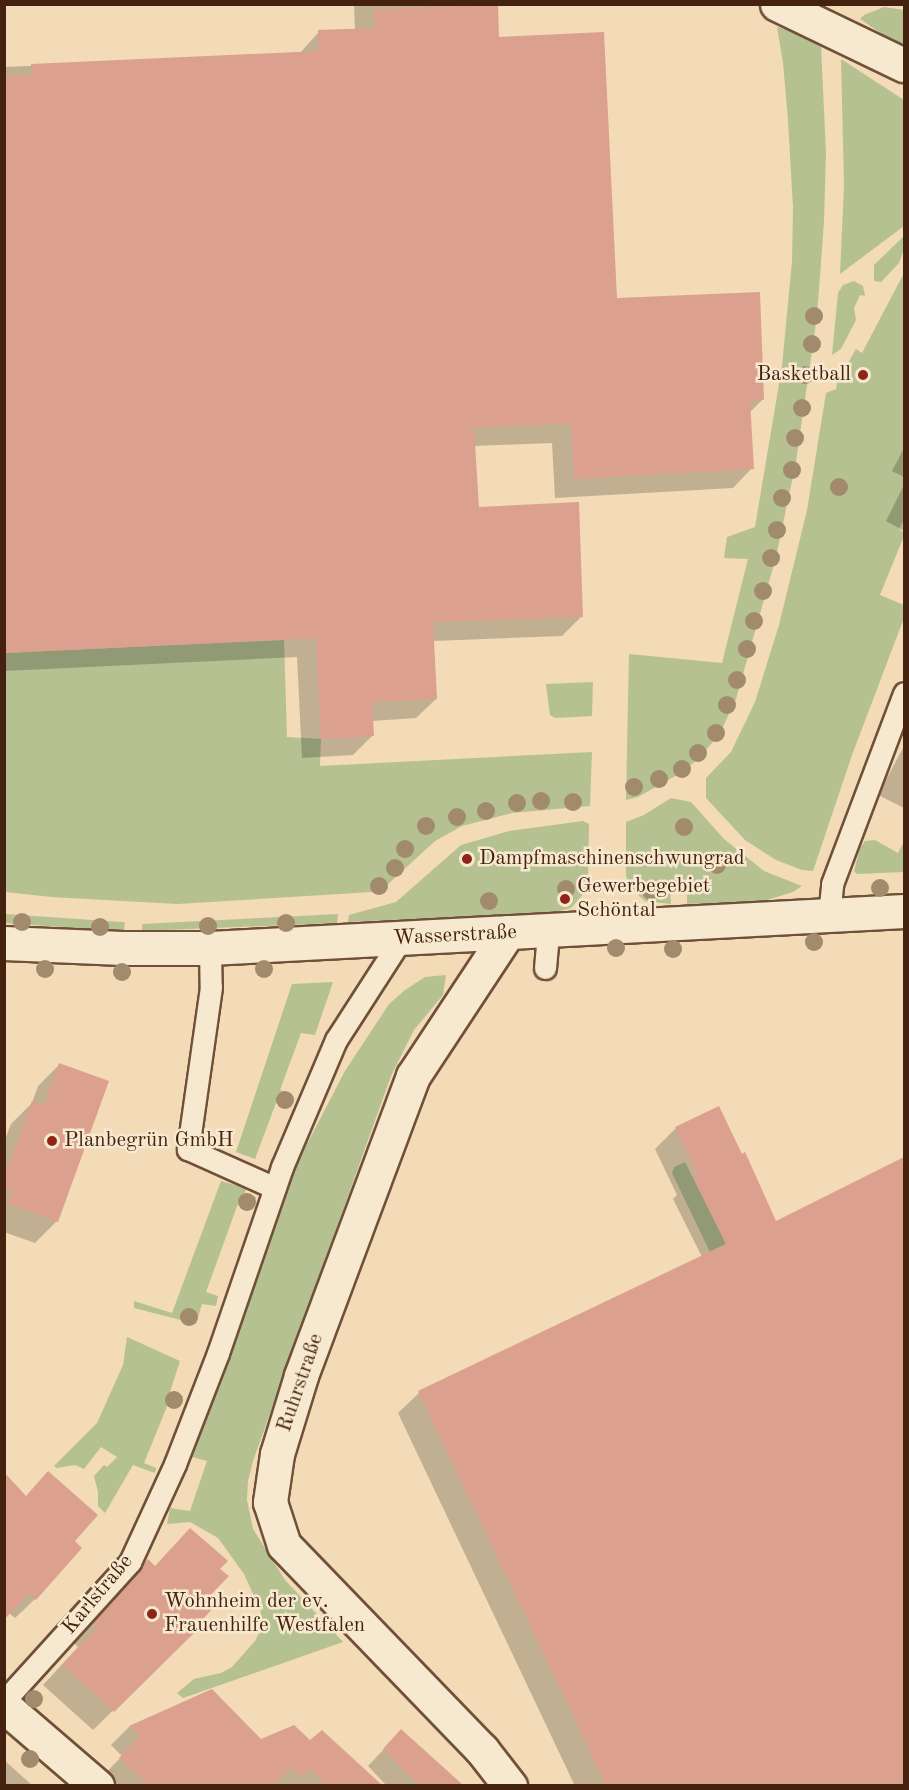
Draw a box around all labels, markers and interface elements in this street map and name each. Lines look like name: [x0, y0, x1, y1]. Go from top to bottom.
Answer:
place label: Basketball: [757, 362, 851, 388]
marker: Basketball: [856, 368, 870, 382]
place label: Dampfmaschinenschwungrad: [479, 846, 745, 872]
marker: Dampfmaschinenschwungrad: [460, 852, 474, 866]
place label: Gewerbegebiet Schöntal: [577, 874, 710, 924]
marker: Gewerbegebiet Schöntal: [558, 892, 572, 906]
street label: Wasserstraße: [393, 920, 517, 952]
place label: Planbegrün GmbH: [64, 1128, 234, 1154]
marker: Planbegrün GmbH: [45, 1134, 59, 1148]
street label: Ruhrstraße: [272, 1330, 330, 1436]
street label: Karlstraße: [57, 1550, 139, 1640]
place label: Wohnheim der ev. Frauenhilfe Westfalen: [164, 1589, 365, 1639]
marker: Wohnheim der ev. Frauenhilfe Westfalen: [145, 1607, 159, 1621]

